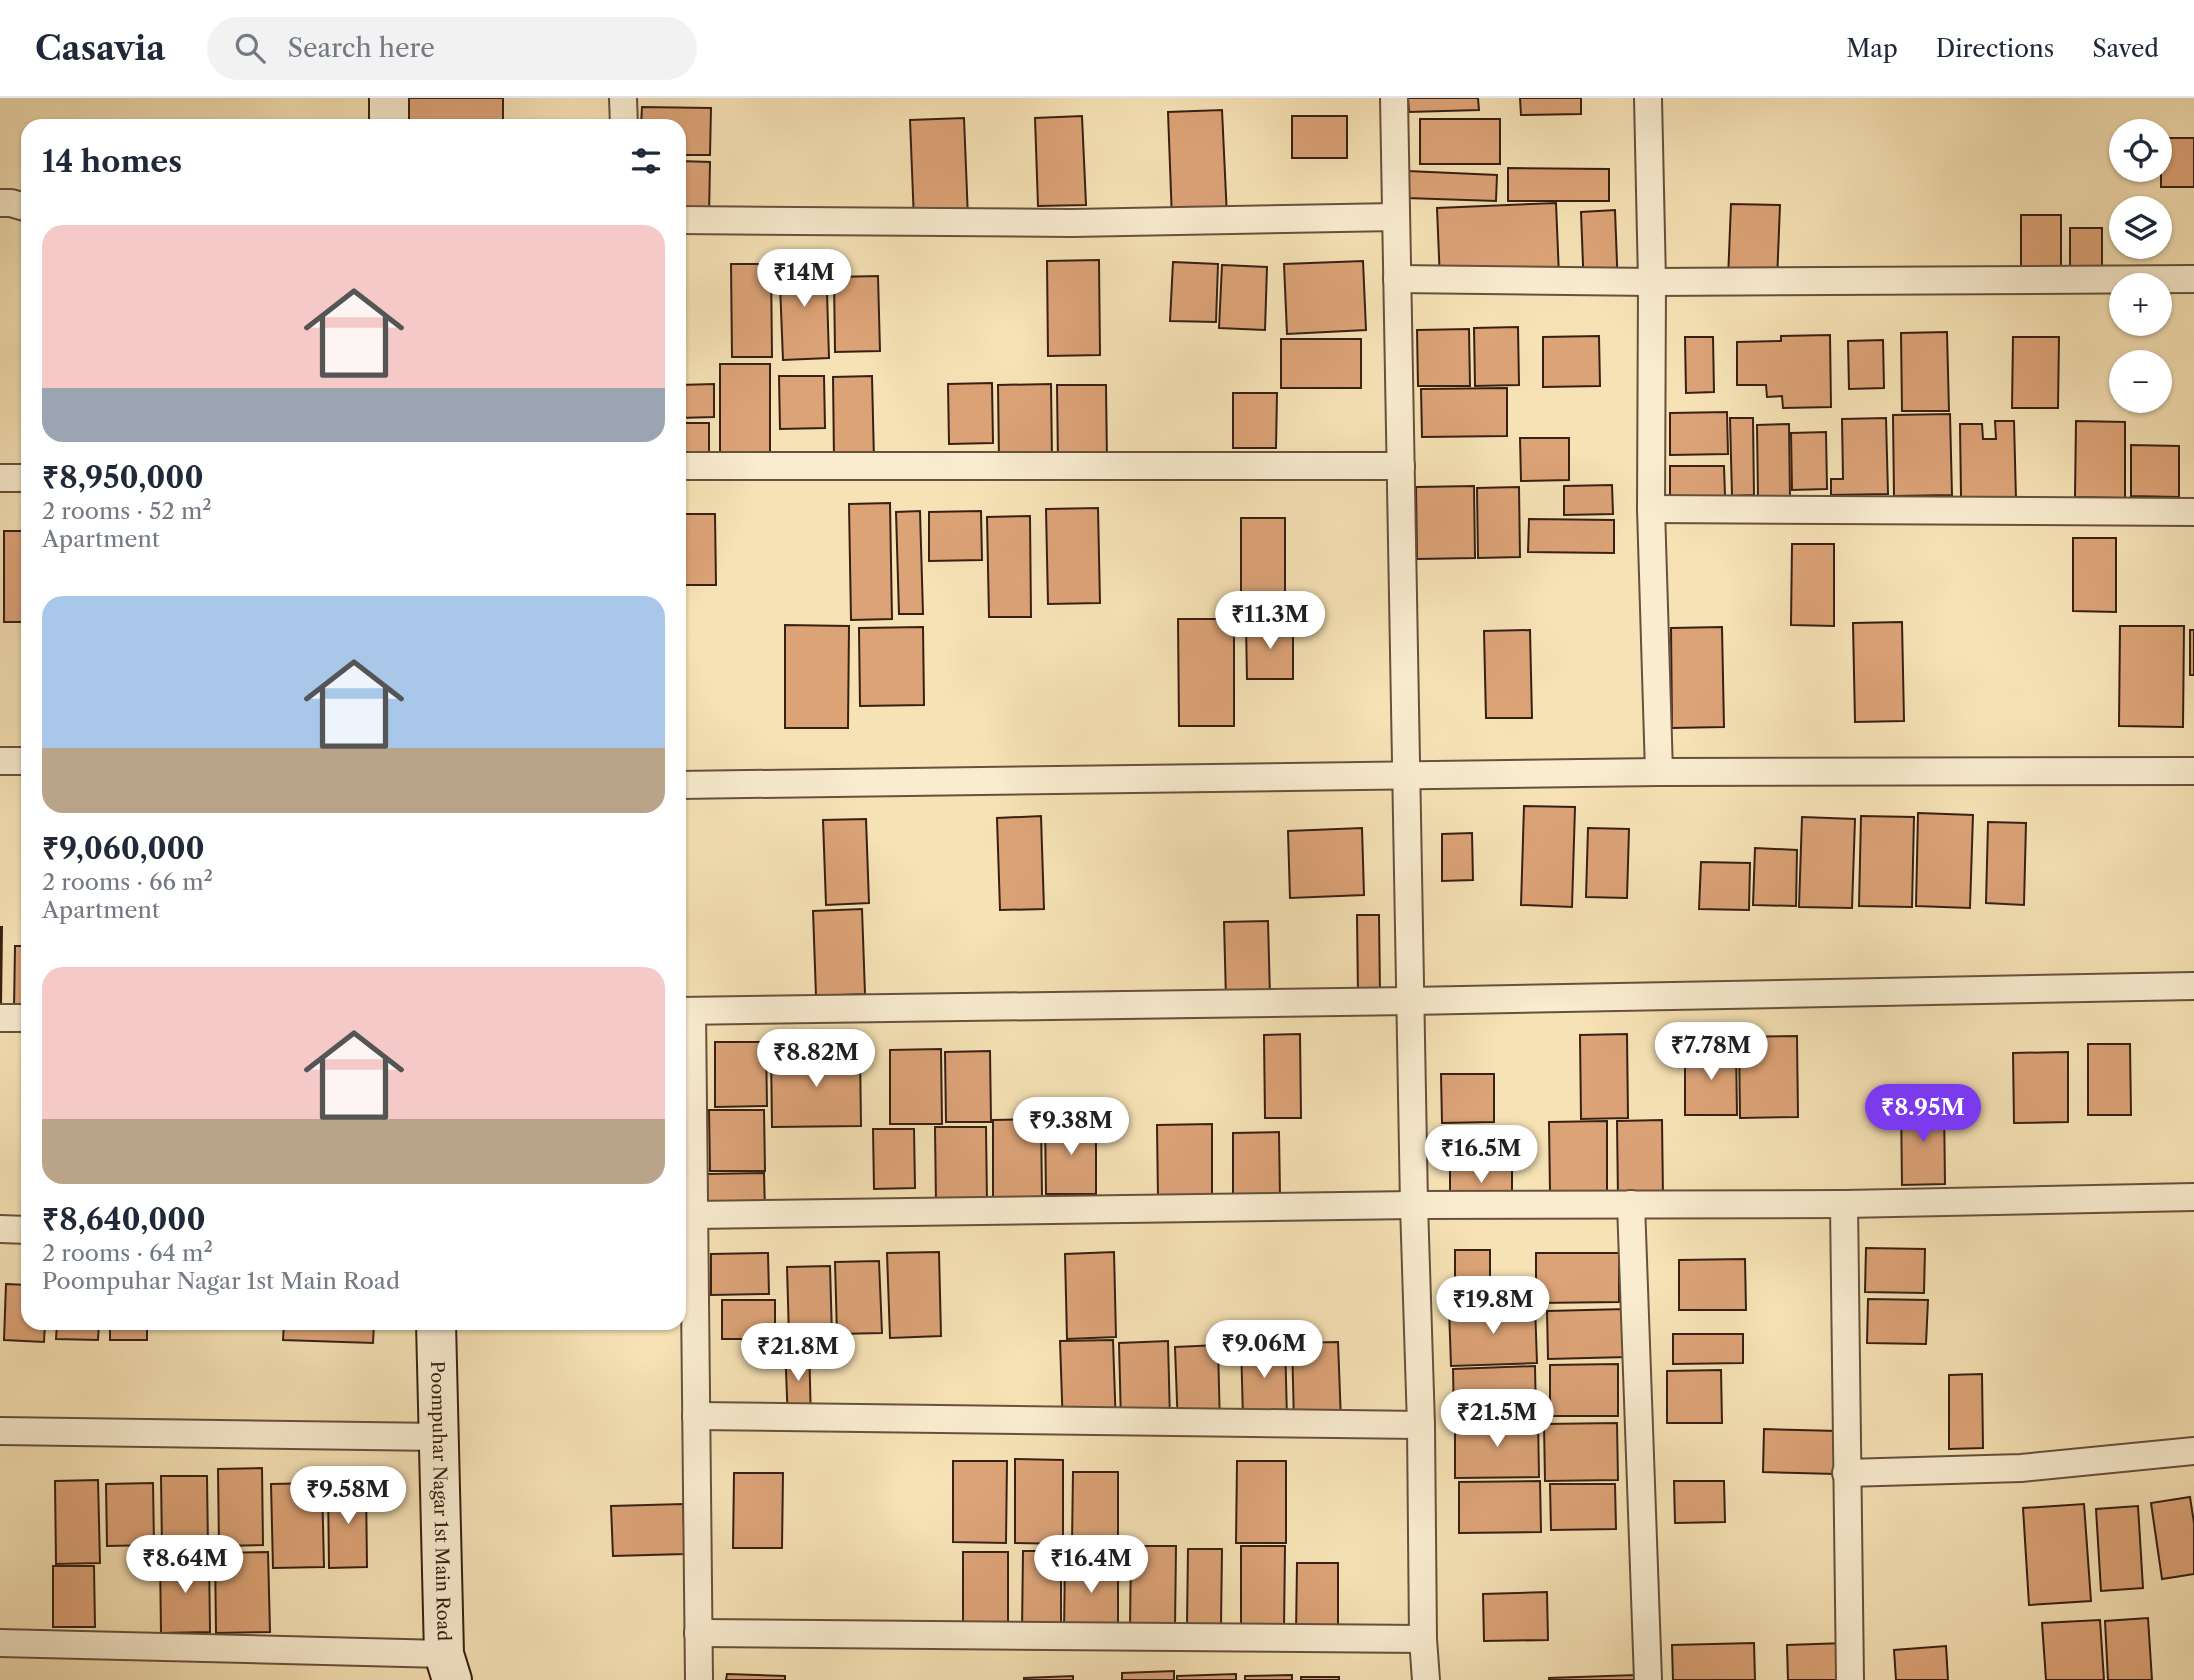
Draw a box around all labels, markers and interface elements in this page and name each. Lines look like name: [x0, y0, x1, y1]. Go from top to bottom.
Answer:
search box: [207, 17, 697, 80]
text: Casavia: [35, 28, 165, 69]
icon: search: [231, 29, 269, 67]
text: Search here: [287, 32, 435, 64]
text: Map: [1846, 34, 1898, 63]
text: Directions: [1936, 34, 2054, 63]
text: Saved: [2092, 34, 2159, 63]
map controls: [2109, 119, 2172, 413]
button: locate: [2109, 119, 2172, 182]
icon: filters: [627, 142, 665, 180]
text: 14 homes: [42, 143, 182, 180]
button: layers: [2109, 196, 2172, 259]
pin: ₹14M: [763, 250, 845, 309]
text: ₹14M: [773, 258, 835, 286]
icon: home: [291, 270, 417, 396]
button: +: [2109, 273, 2172, 336]
button: −: [2109, 350, 2172, 413]
text: ₹8,950,000: [42, 459, 204, 496]
text: 2 rooms · 52 m²: [42, 497, 212, 525]
text: Apartment: [42, 525, 160, 553]
pin: ₹11.3M: [1213, 592, 1327, 651]
text: ₹11.3M: [1231, 600, 1309, 628]
icon: home: [291, 641, 417, 767]
text: ₹9,060,000: [42, 830, 205, 867]
text: 2 rooms · 66 m²: [42, 868, 213, 896]
text: Apartment: [42, 896, 160, 924]
icon: home: [291, 1012, 417, 1138]
pin: ₹7.78M: [1654, 1023, 1768, 1082]
pin: ₹8.82M: [759, 1030, 873, 1089]
text: ₹7.78M: [1671, 1031, 1751, 1059]
text: ₹8.82M: [773, 1038, 859, 1066]
pin: ₹8.95M: [1866, 1084, 1980, 1144]
text: ₹8.95M: [1881, 1093, 1965, 1121]
pin: ₹9.38M: [1014, 1098, 1128, 1157]
text: ₹9.38M: [1029, 1106, 1113, 1134]
pin: ₹16.5M: [1424, 1126, 1538, 1185]
text: ₹16.5M: [1441, 1134, 1521, 1162]
text: ₹8,640,000: [42, 1201, 206, 1238]
text: 2 rooms · 64 m²: [42, 1239, 213, 1267]
text: Poompuhar Nagar 1st Main Road: [42, 1267, 400, 1295]
pin: ₹19.8M: [1436, 1276, 1550, 1336]
text: ₹19.8M: [1452, 1285, 1534, 1313]
pin: ₹9.06M: [1207, 1320, 1321, 1380]
pin: ₹21.8M: [741, 1324, 855, 1383]
text: ₹9.06M: [1222, 1329, 1306, 1357]
text: ₹21.8M: [757, 1332, 839, 1360]
street label: Poompuhar Nagar 1st Main Road: [426, 1361, 455, 1641]
pin: ₹21.5M: [1440, 1390, 1554, 1449]
text: ₹21.5M: [1457, 1398, 1537, 1426]
pin: ₹9.58M: [291, 1466, 405, 1526]
text: ₹9.58M: [306, 1475, 390, 1503]
pin: ₹8.64M: [128, 1536, 242, 1595]
pin: ₹16.4M: [1034, 1536, 1148, 1595]
text: ₹8.64M: [142, 1544, 228, 1572]
text: ₹16.4M: [1050, 1544, 1132, 1572]

